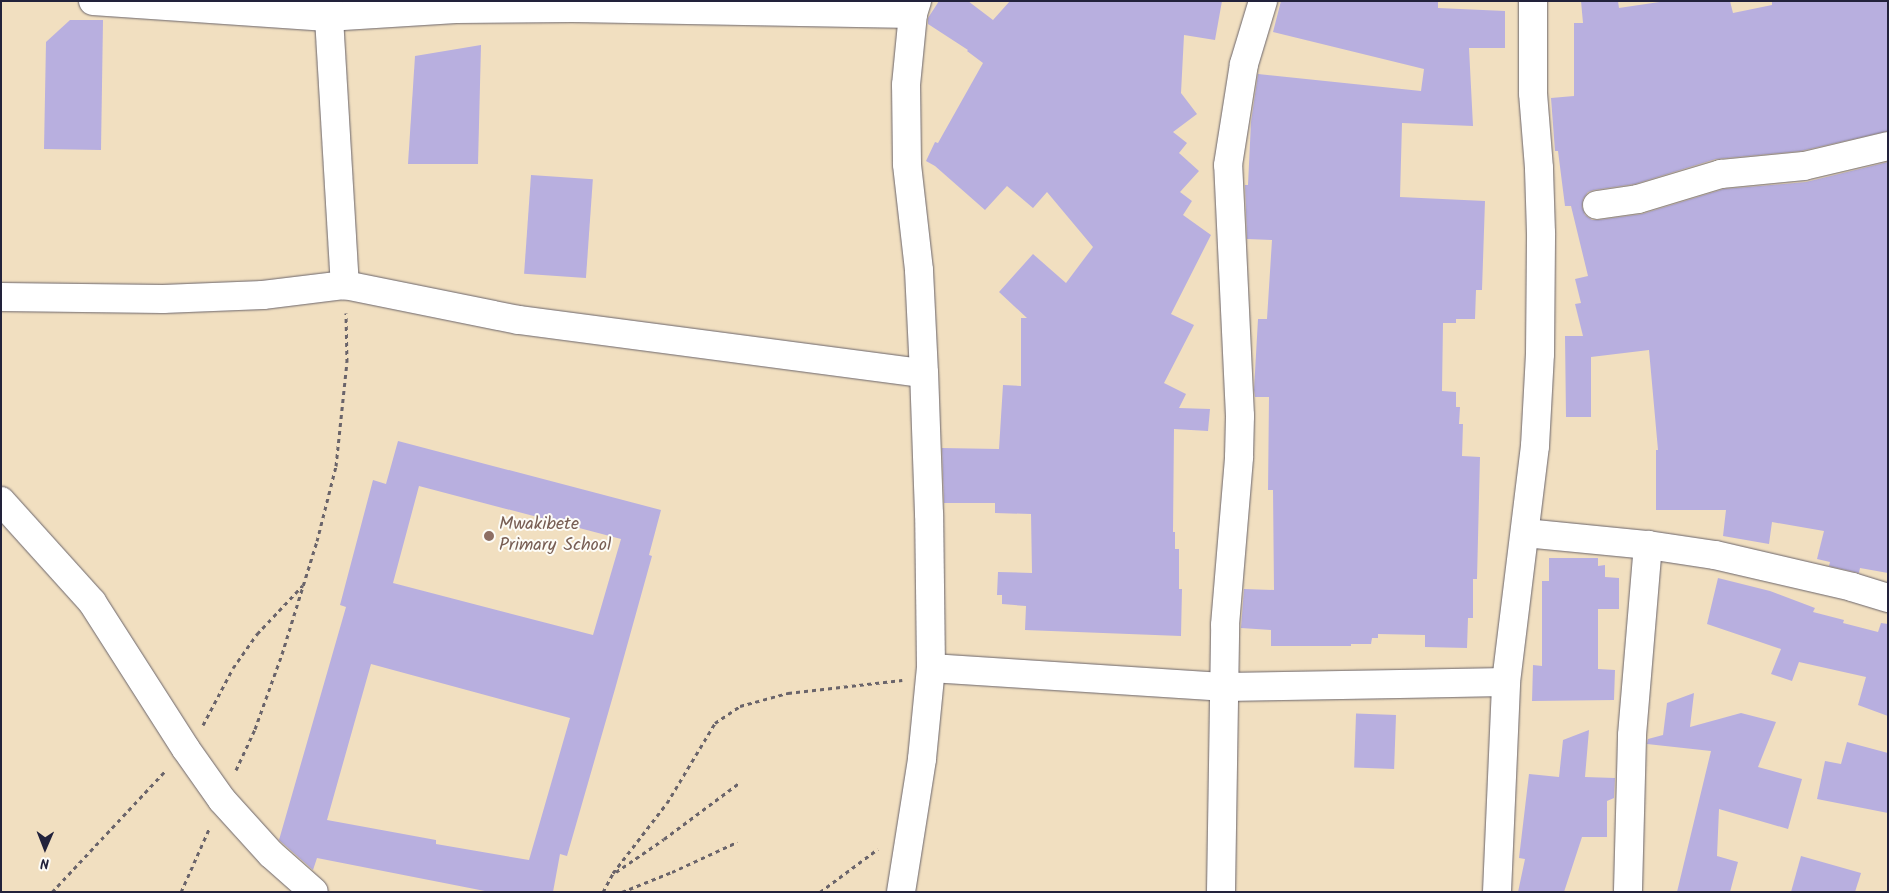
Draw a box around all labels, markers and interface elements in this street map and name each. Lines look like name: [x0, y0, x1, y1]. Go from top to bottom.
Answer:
place label: Mwakibete Primary School: [499, 515, 611, 558]
marker: Mwakibete Primary School: [483, 530, 495, 542]
north arrow: [20, 823, 70, 873]
text: N: [40, 852, 49, 874]

